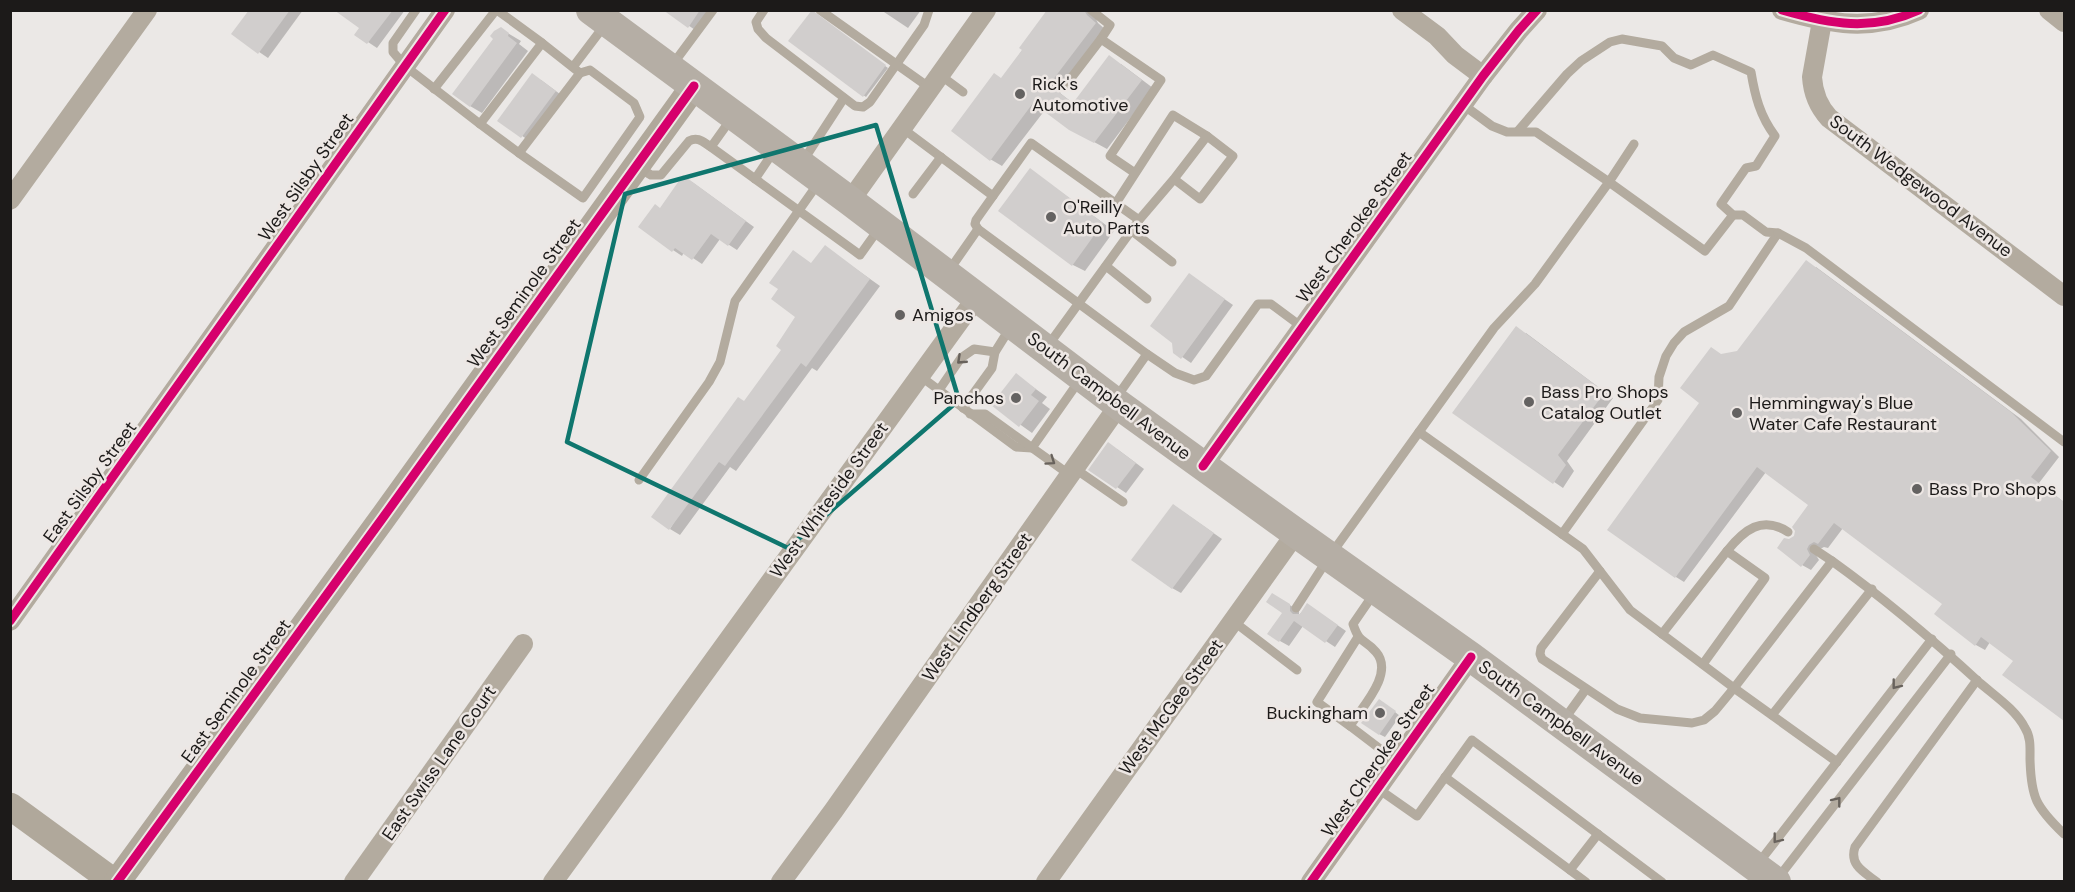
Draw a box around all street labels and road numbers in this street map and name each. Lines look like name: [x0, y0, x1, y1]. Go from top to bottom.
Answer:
street label: West Silsby Street: [253, 108, 359, 246]
street label: South Wedgewood Avenue: [1825, 109, 2017, 263]
street label: West Cherokee Street: [1291, 146, 1417, 308]
street label: West Seminole Street: [462, 213, 586, 373]
street label: South Campbell Avenue: [1022, 327, 1196, 465]
street label: East Silsby Street: [38, 416, 142, 548]
street label: West Whiteside Street: [764, 417, 894, 583]
street label: West Lindberg Street: [917, 528, 1037, 686]
street label: East Seminole Street: [176, 614, 296, 768]
street label: West McGee Street: [1114, 634, 1228, 780]
street label: South Campbell Avenue: [1473, 655, 1649, 791]
street label: West Cherokee Street: [1316, 678, 1440, 842]
street label: East Swiss Lane Court: [376, 681, 502, 845]

